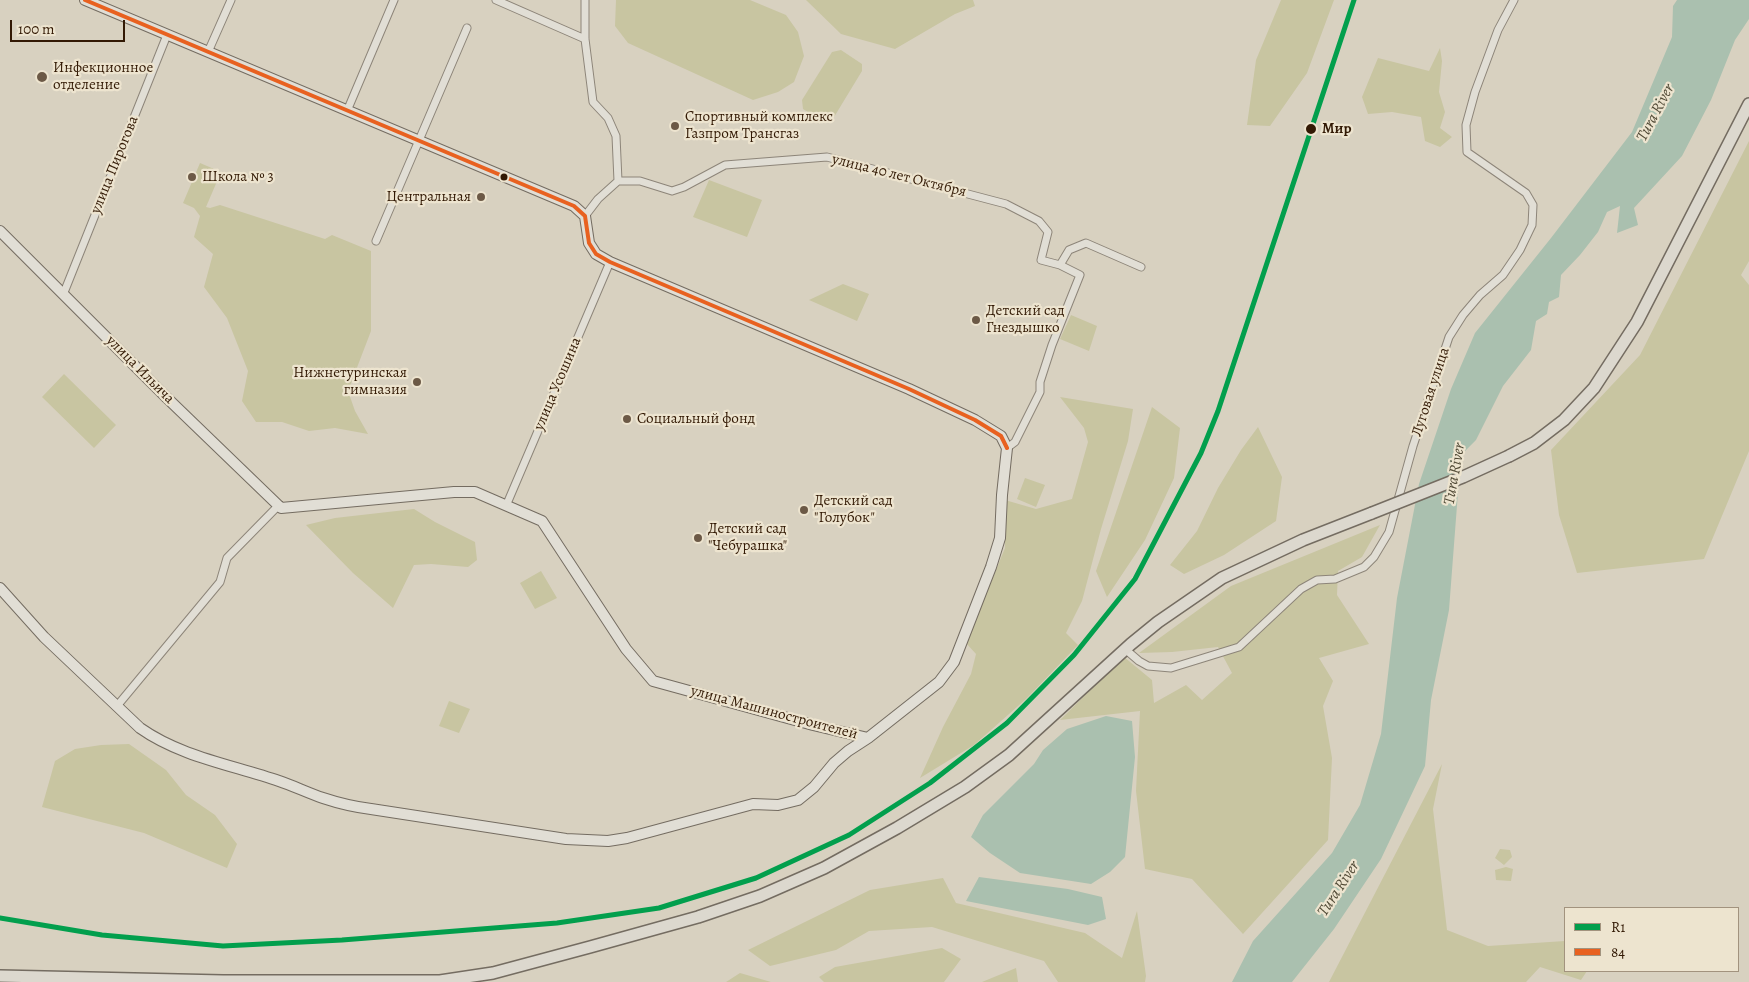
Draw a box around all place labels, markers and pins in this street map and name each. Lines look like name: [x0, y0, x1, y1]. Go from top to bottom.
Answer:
place label: Инфекционное отделение: [53, 59, 153, 94]
marker: Инфекционное отделение: [35, 70, 49, 84]
place label: Спортивный комплекс Газпром Трансгаз: [685, 108, 833, 143]
marker: Спортивный комплекс Газпром Трансгаз: [669, 120, 681, 132]
place label: Мир: [1322, 120, 1351, 138]
marker: Мир: [1304, 122, 1318, 136]
place label: Школа № 3: [202, 168, 274, 186]
marker: Школа № 3: [186, 171, 198, 183]
unlabelled marker: [499, 172, 509, 182]
place label: Центральная: [386, 188, 471, 206]
marker: Центральная: [475, 191, 487, 203]
place label: Детский сад Гнездышко: [986, 302, 1065, 337]
marker: Детский сад Гнездышко: [970, 314, 982, 326]
place label: Нижнетуринская гимназия: [293, 364, 407, 399]
marker: Нижнетуринская гимназия: [411, 376, 423, 388]
place label: Социальный фонд: [637, 410, 755, 428]
marker: Социальный фонд: [621, 413, 633, 425]
place label: Детский сад "Голубок": [814, 492, 893, 527]
marker: Детский сад "Голубок": [798, 504, 810, 516]
place label: Детский сад "Чебурашка": [708, 520, 787, 555]
marker: Детский сад "Чебурашка": [692, 532, 704, 544]

